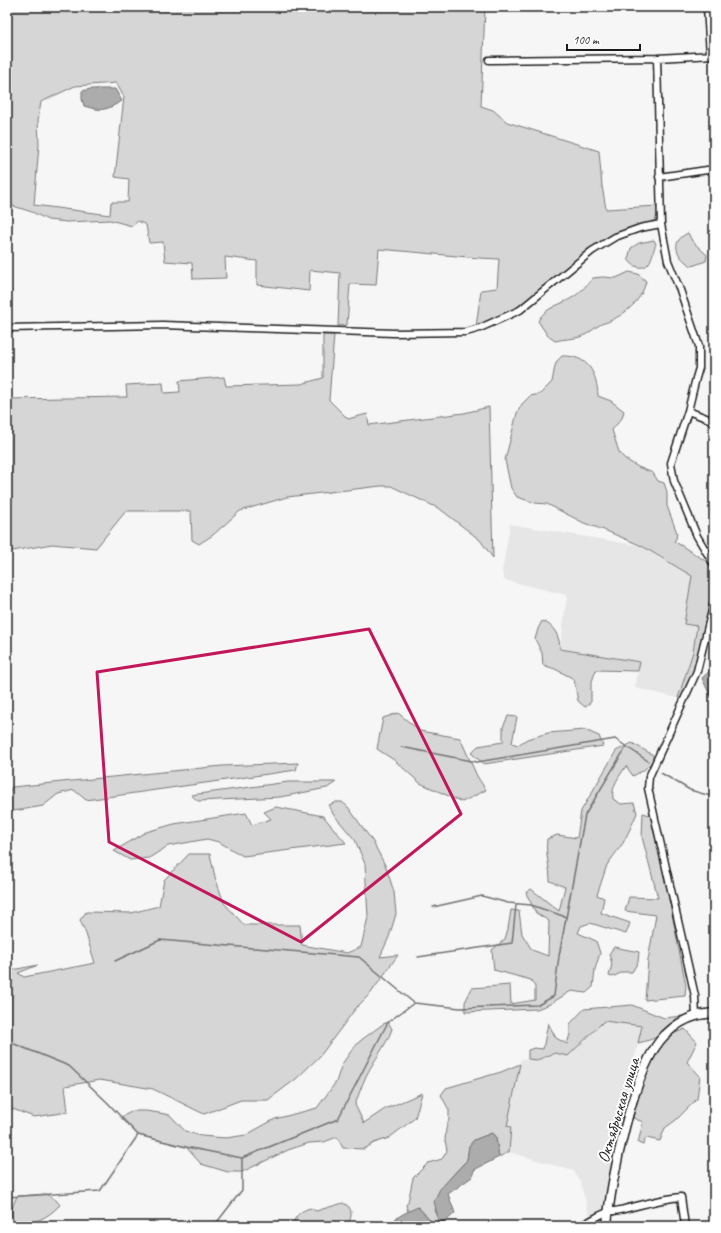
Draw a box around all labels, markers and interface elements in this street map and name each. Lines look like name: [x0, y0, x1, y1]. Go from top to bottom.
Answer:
scale bar: [567, 26, 640, 52]
text: 100 m: [573, 32, 600, 48]
street label: Октябрьская улица: [593, 1053, 645, 1165]

